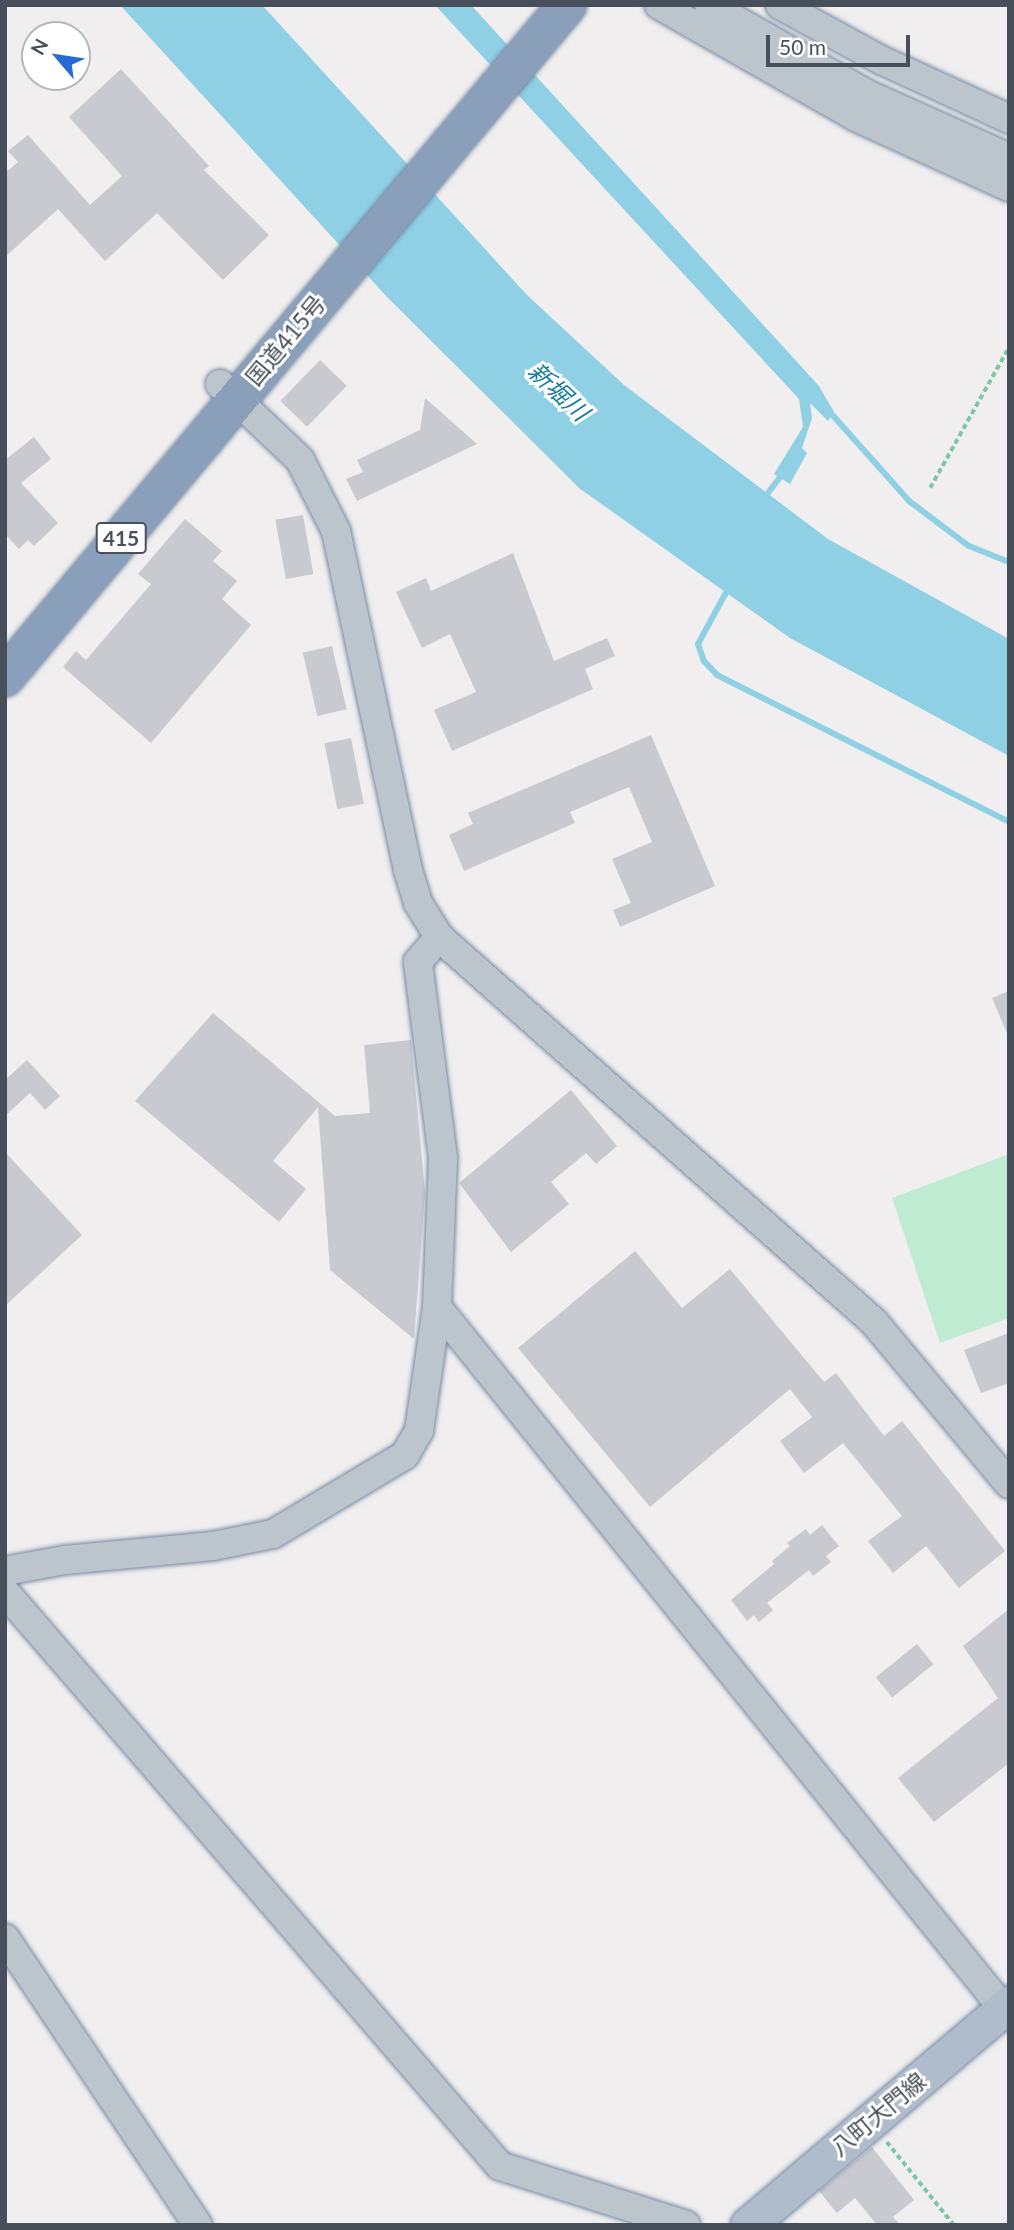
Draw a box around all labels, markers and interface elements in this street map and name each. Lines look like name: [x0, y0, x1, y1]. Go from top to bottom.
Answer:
north arrow: [21, 21, 91, 91]
scale bar: [769, 21, 912, 65]
text: 50 m: [779, 34, 826, 59]
text: N: [25, 35, 53, 59]
street label: 国道415号: [239, 289, 331, 391]
water label: 新堀川: [523, 356, 595, 426]
road number: 415: [95, 520, 147, 556]
street label: 八町大門線: [825, 2066, 931, 2162]

